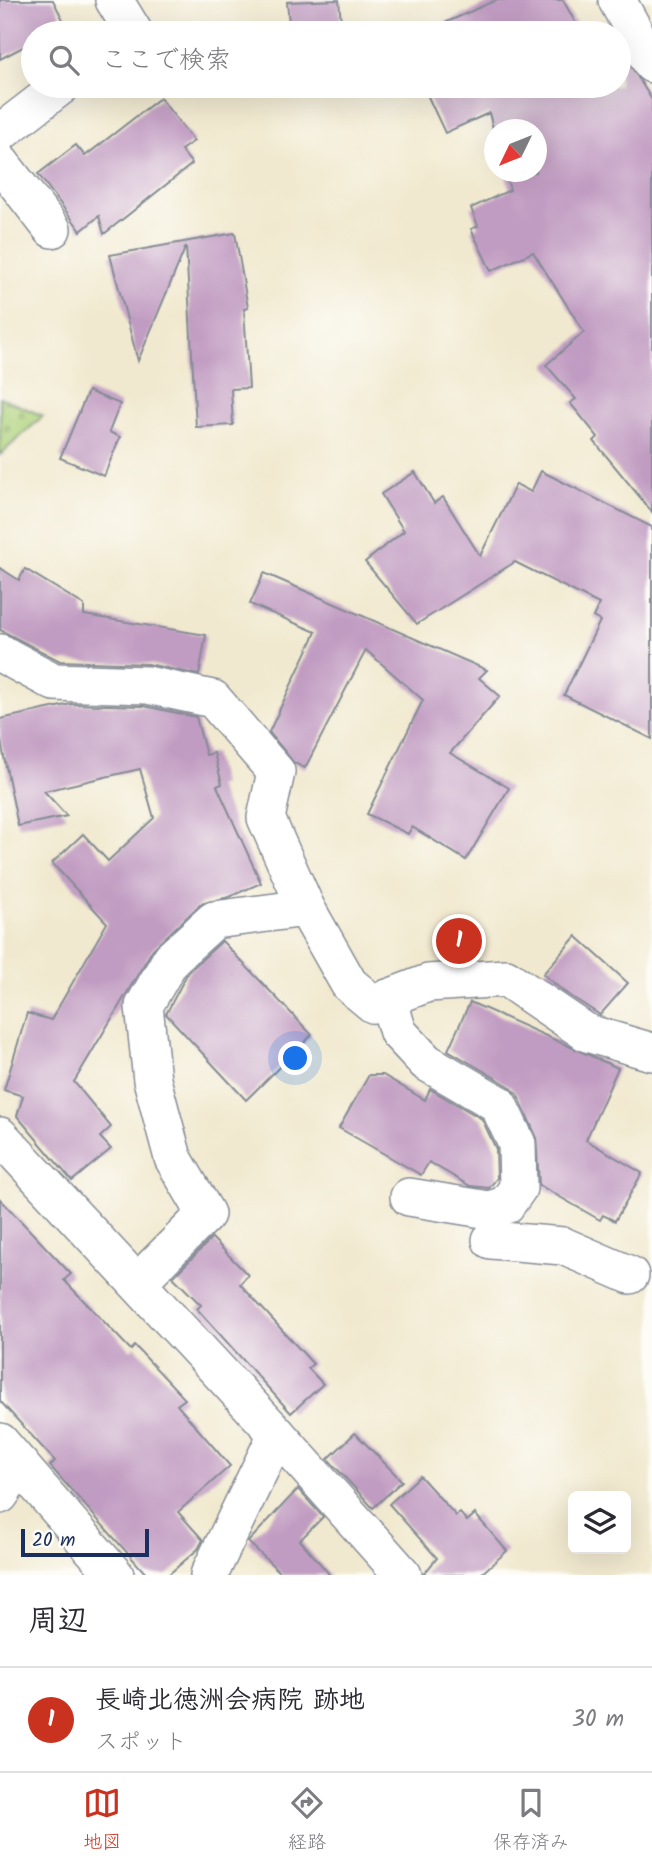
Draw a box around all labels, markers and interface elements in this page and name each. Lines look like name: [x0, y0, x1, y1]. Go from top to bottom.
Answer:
search box: [21, 21, 631, 98]
text: ここで検索: [101, 40, 231, 82]
icon: search: [45, 41, 83, 79]
north arrow: [484, 119, 547, 182]
pin: 1: [436, 915, 482, 967]
your location: [278, 1041, 312, 1075]
map controls: [568, 1491, 631, 1554]
button: layers: [568, 1491, 631, 1554]
scale bar: [21, 1526, 149, 1558]
text: 20 m: [32, 1526, 75, 1556]
text: 周辺: [28, 1598, 88, 1646]
text: 長崎北徳洲会病院 跡地: [95, 1680, 365, 1722]
text: 1: [48, 1702, 54, 1738]
text: 30 m: [572, 1702, 624, 1738]
text: スポット: [95, 1725, 187, 1761]
tab: 地図: [83, 1784, 121, 1858]
tab: 経路: [288, 1784, 326, 1858]
tab: 保存済み: [493, 1784, 569, 1858]

